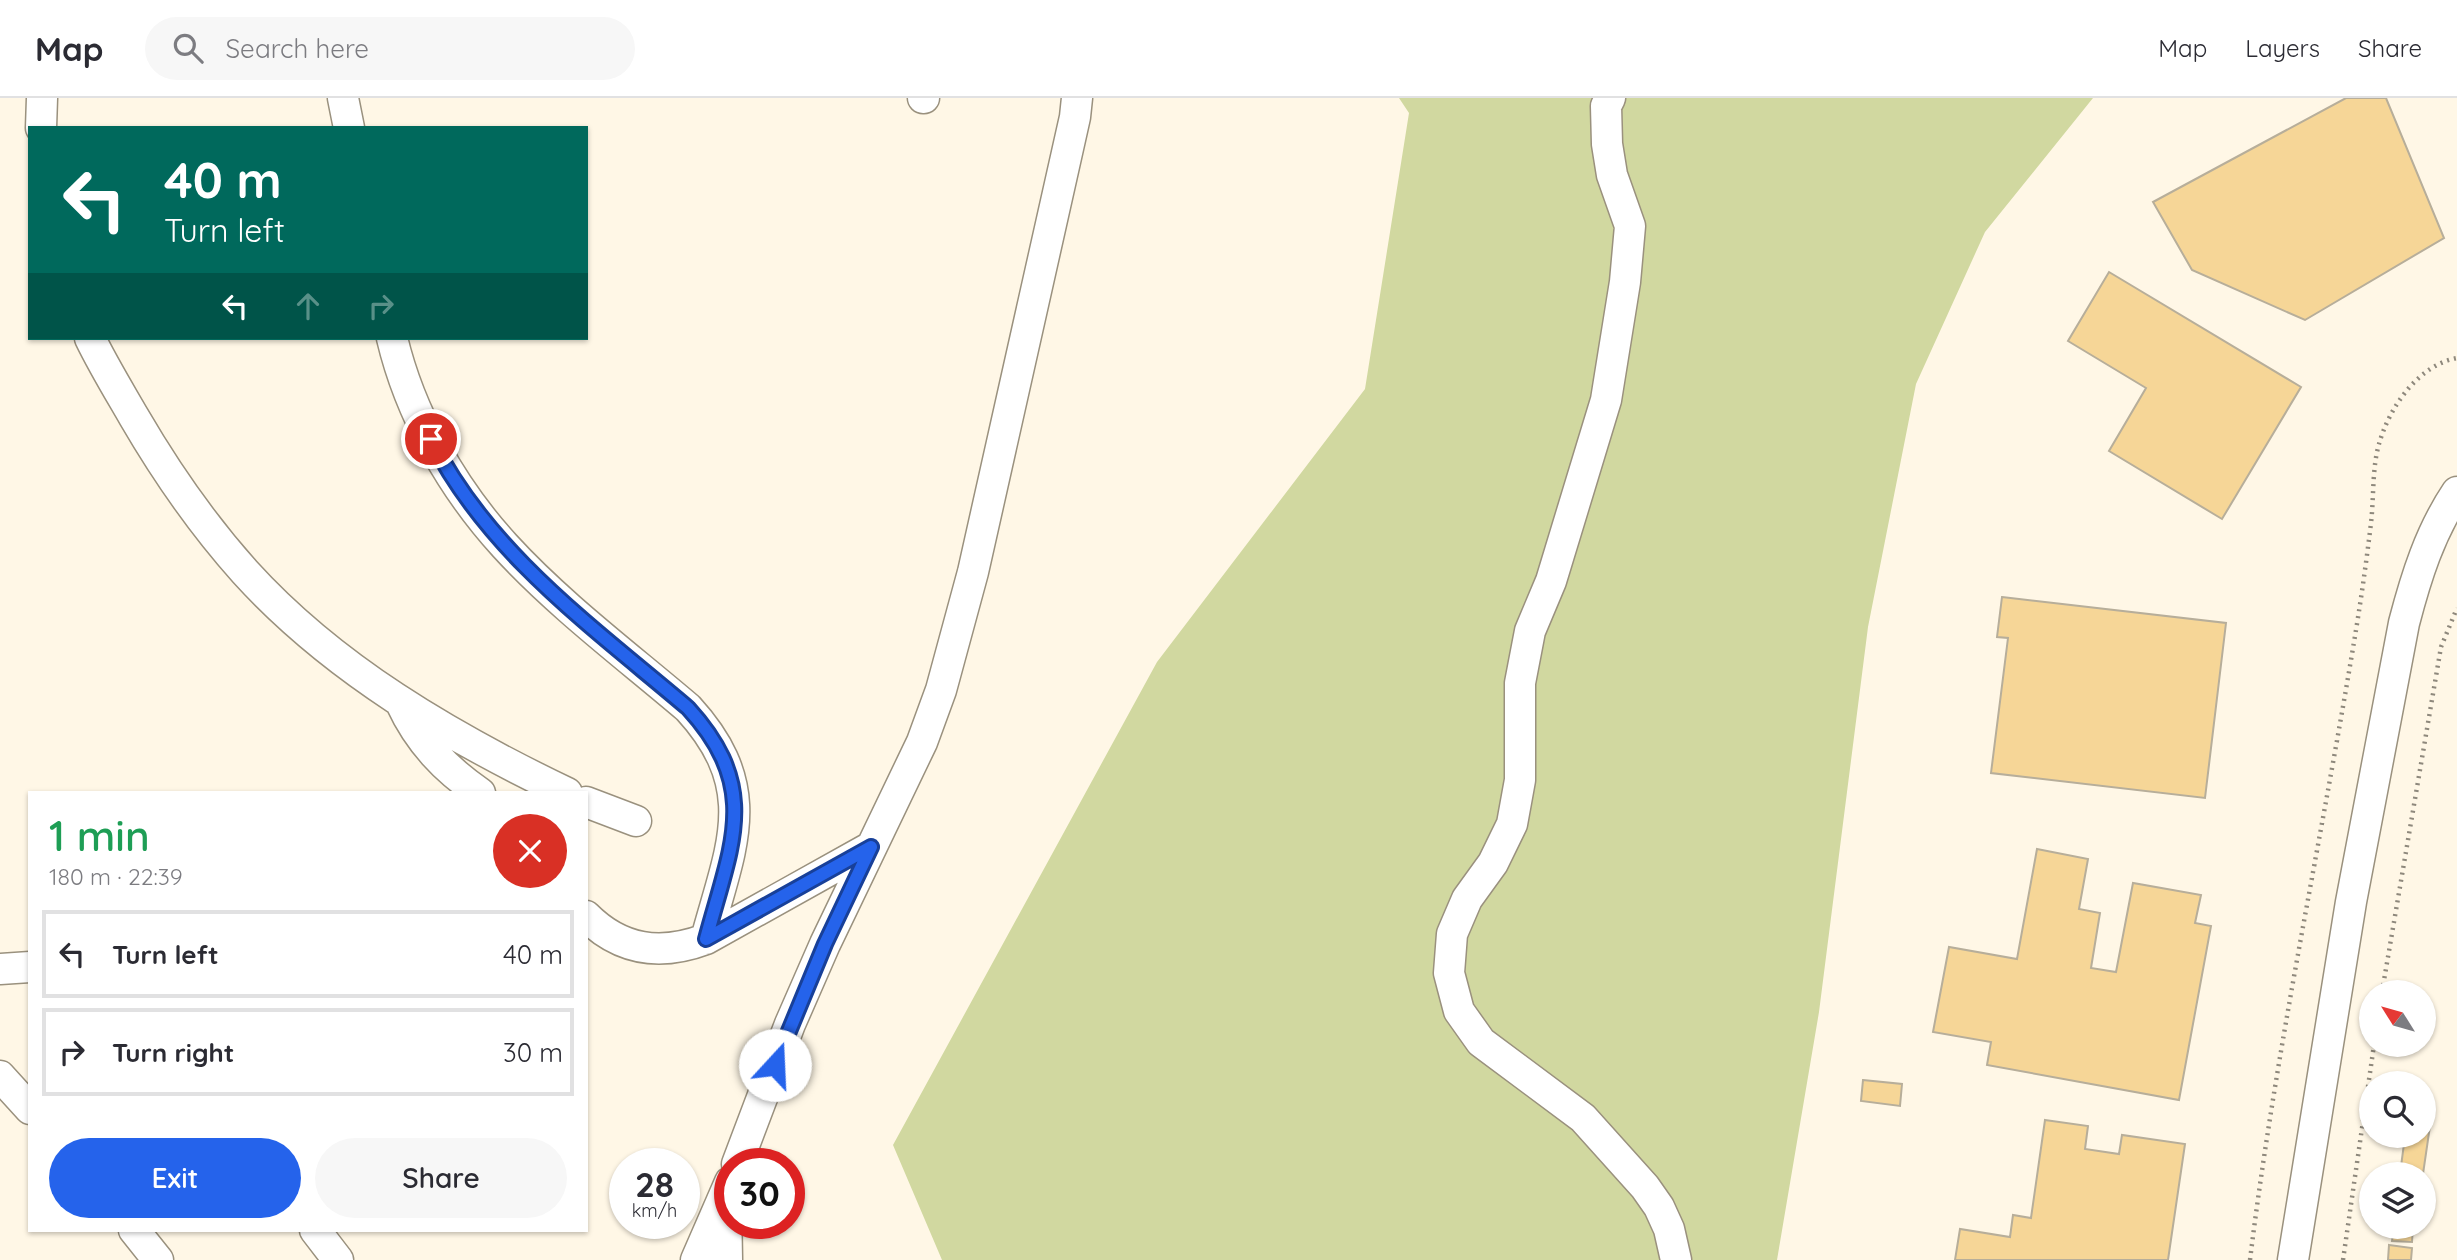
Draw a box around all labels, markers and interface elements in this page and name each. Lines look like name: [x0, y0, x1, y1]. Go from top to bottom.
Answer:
search box: [145, 17, 635, 80]
text: Map: [35, 28, 103, 69]
icon: search: [169, 29, 207, 67]
text: Search here: [225, 32, 369, 65]
text: Map: [2158, 33, 2207, 63]
text: Layers: [2245, 33, 2320, 63]
text: Share: [2358, 33, 2422, 63]
text: 40 m: [164, 149, 282, 210]
icon: left: [49, 154, 140, 245]
text: Turn left: [164, 210, 285, 250]
icon: left: [216, 287, 254, 325]
icon: ahead: [289, 287, 327, 325]
icon: right: [362, 287, 400, 325]
pin: [401, 409, 461, 469]
icon: arrive: [412, 420, 450, 458]
text: 1 min: [49, 809, 150, 862]
button: close: [493, 814, 567, 888]
text: 180 m · 22:39: [49, 862, 183, 891]
icon: left: [53, 935, 91, 973]
text: Turn left: [112, 938, 219, 971]
text: 40 m: [503, 938, 563, 971]
north arrow: [2359, 980, 2436, 1057]
map controls: [2359, 980, 2436, 1239]
position arrow: [738, 1028, 812, 1102]
icon: right: [53, 1033, 91, 1071]
text: Turn right: [112, 1036, 234, 1069]
text: 30 m: [503, 1036, 563, 1069]
button: search: [2359, 1071, 2436, 1148]
button: Exit: [49, 1138, 301, 1218]
button: Share: [315, 1138, 567, 1218]
speed limit sign: 30: [714, 1148, 805, 1239]
text: 28: [635, 1162, 674, 1206]
button: layers: [2359, 1162, 2436, 1239]
text: km/h: [632, 1199, 677, 1222]

